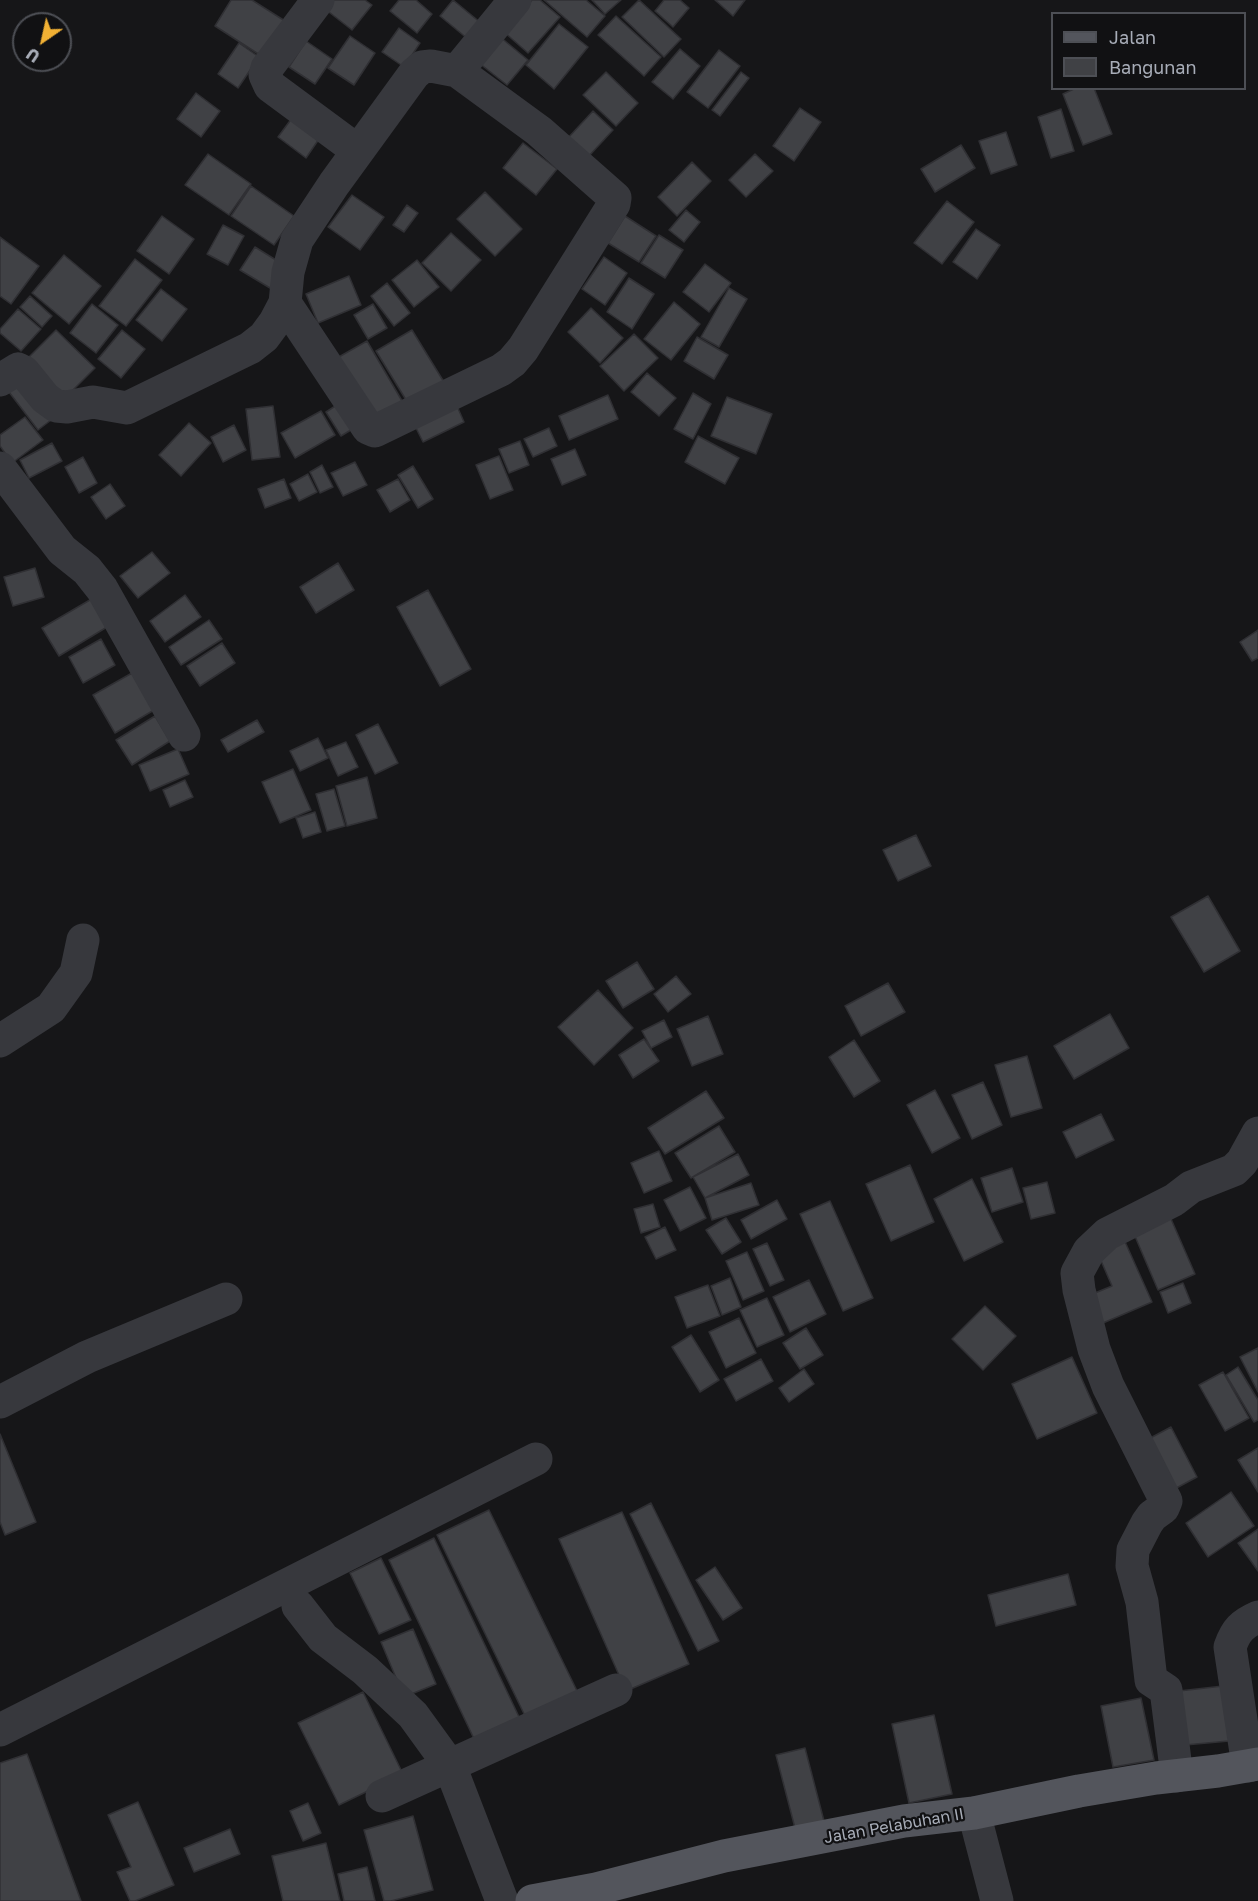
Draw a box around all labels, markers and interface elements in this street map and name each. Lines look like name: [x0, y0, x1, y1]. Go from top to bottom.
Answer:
north arrow: [12, 12, 72, 72]
legend: [1051, 12, 1246, 90]
text: Jalan: [1109, 26, 1156, 48]
text: U: [23, 44, 43, 67]
text: Bangunan: [1109, 56, 1197, 78]
street label: Jalan Pelabuhan II: [822, 1804, 966, 1848]

